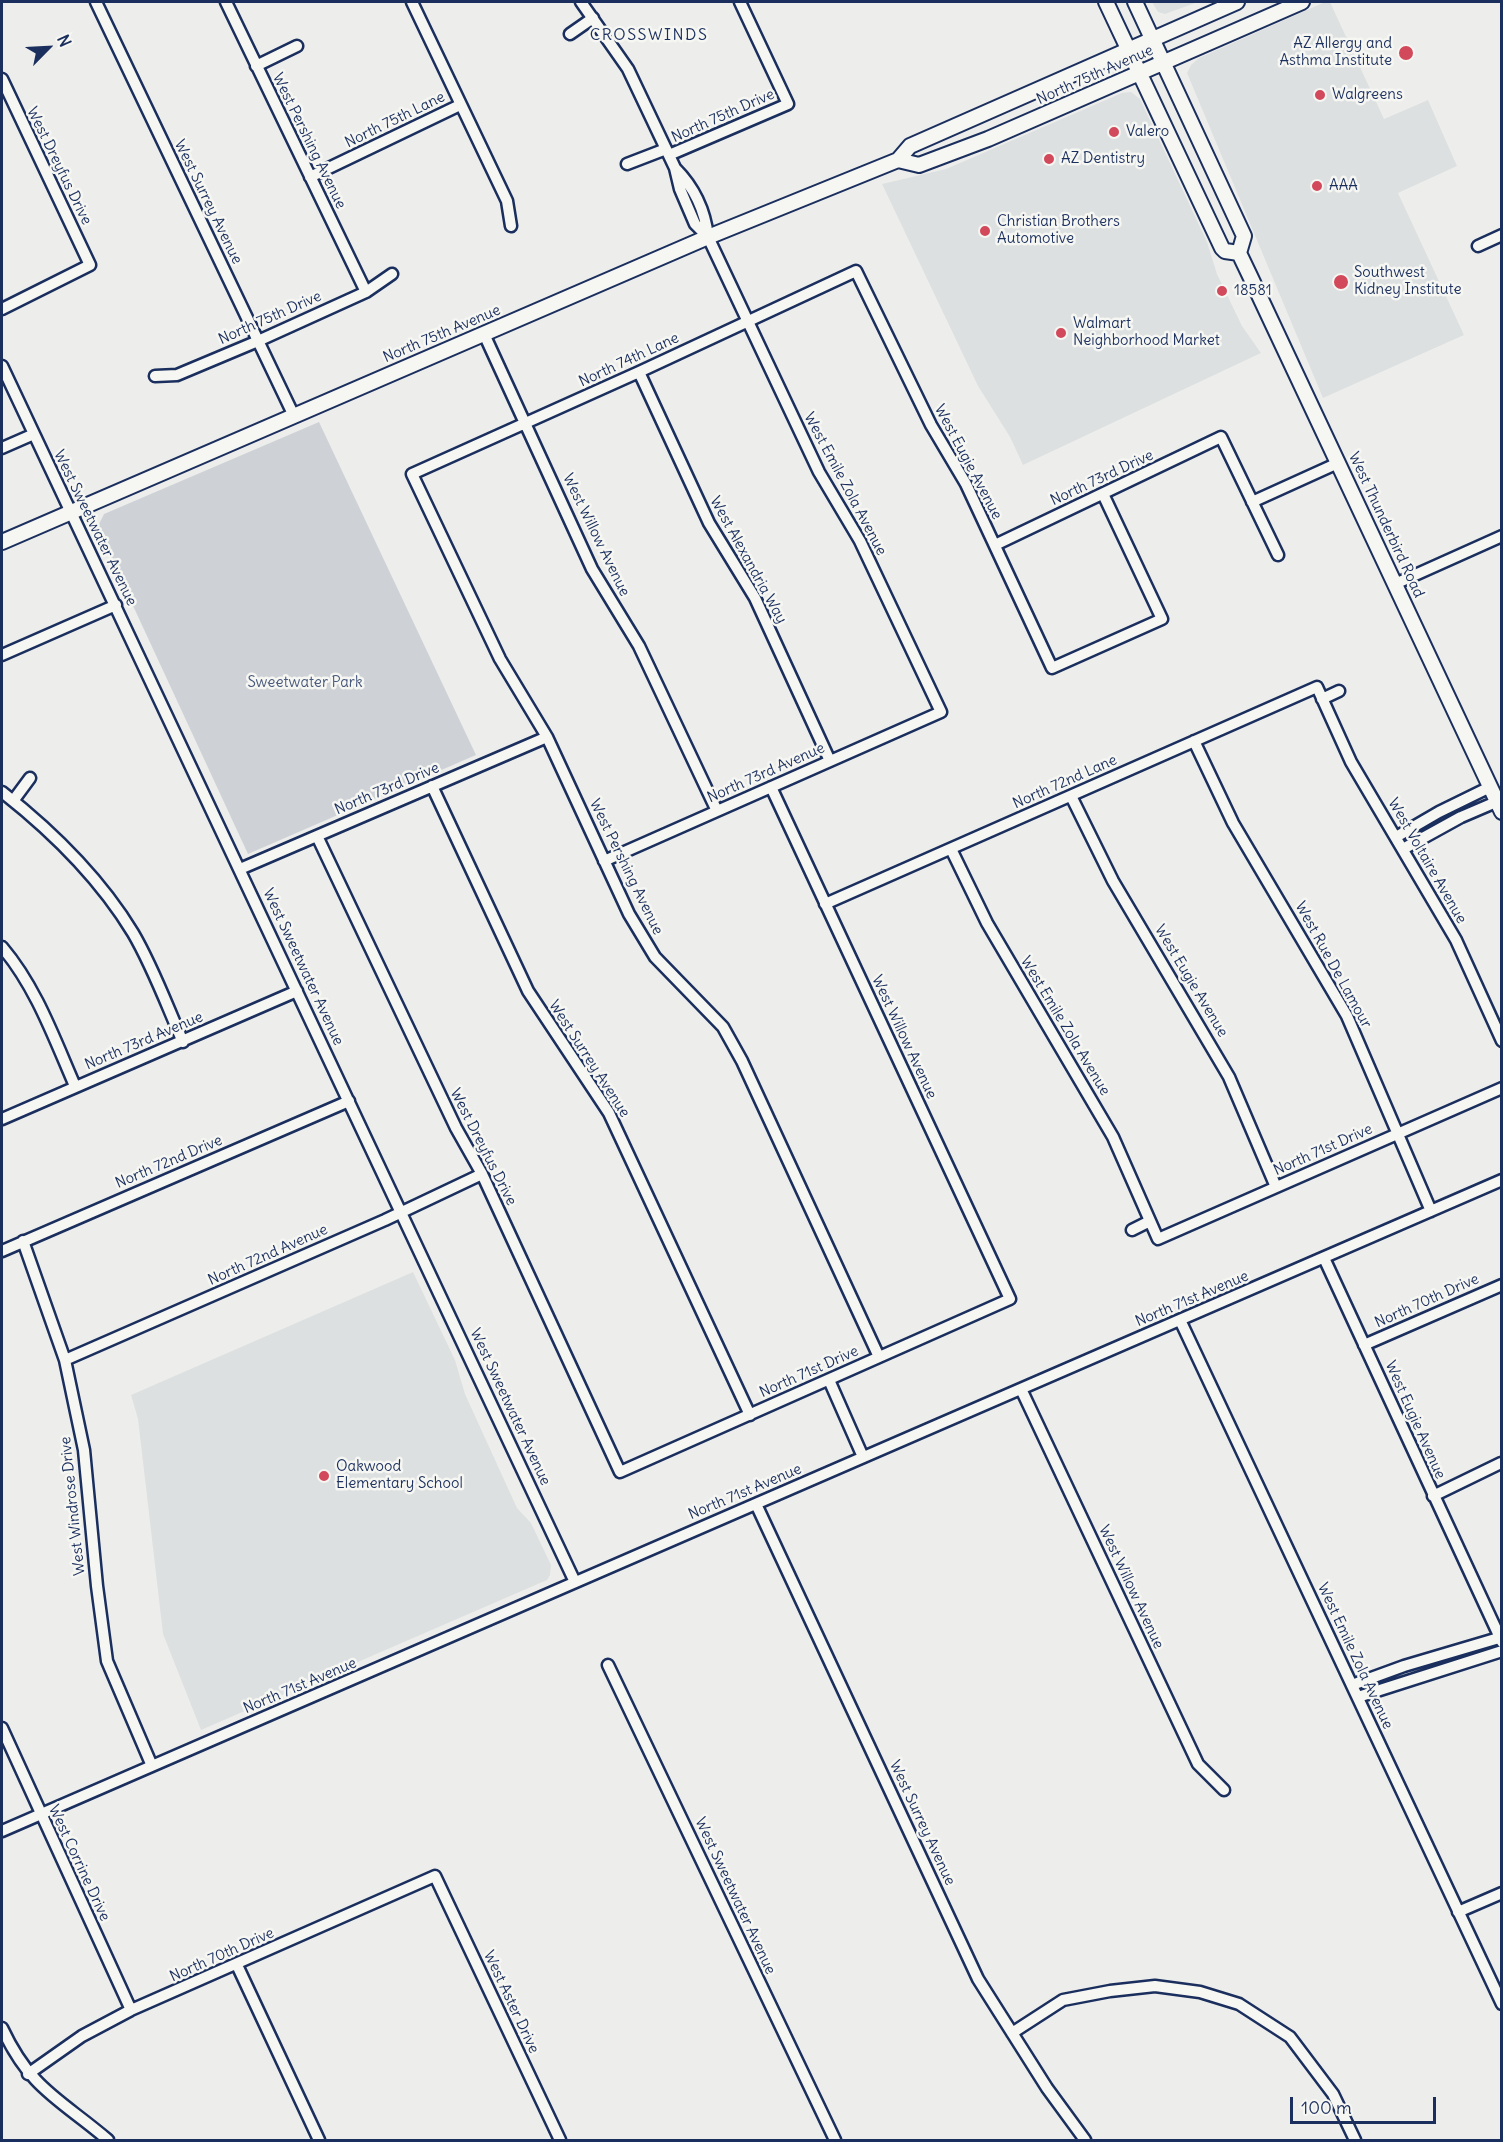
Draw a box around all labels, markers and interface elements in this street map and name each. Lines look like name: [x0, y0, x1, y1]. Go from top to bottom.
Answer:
north arrow: [18, 18, 78, 78]
district label: CROSSWINDS: [590, 25, 708, 45]
text: N: [53, 32, 76, 50]
place label: AZ Allergy and Asthma Institute: [1279, 35, 1392, 70]
street label: North 75th Avenue: [1034, 41, 1156, 109]
marker: AZ Allergy and Asthma Institute: [1397, 44, 1415, 62]
street label: West Pershing Avenue: [268, 70, 350, 212]
street label: North 75th Drive: [669, 85, 777, 147]
place label: Walgreens: [1332, 86, 1403, 104]
street label: North 75th Lane: [342, 88, 448, 152]
marker: Walgreens: [1313, 88, 1327, 102]
street label: West Dreyfus Drive: [23, 104, 95, 228]
place label: Valero: [1126, 123, 1169, 141]
marker: Valero: [1107, 125, 1121, 139]
street label: West Surrey Avenue: [170, 137, 246, 267]
place label: AZ Dentistry: [1061, 150, 1145, 168]
marker: AZ Dentistry: [1042, 152, 1056, 166]
place label: AAA: [1329, 177, 1358, 195]
marker: AAA: [1310, 179, 1324, 193]
place label: Christian Brothers Automotive: [997, 213, 1120, 248]
marker: Christian Brothers Automotive: [978, 224, 992, 238]
place label: Southwest Kidney Institute: [1354, 264, 1461, 299]
marker: Southwest Kidney Institute: [1332, 273, 1350, 291]
place label: 18581: [1234, 282, 1272, 300]
marker: 18581: [1215, 284, 1229, 298]
street label: North 75th Drive: [216, 287, 324, 349]
street label: North 75th Avenue: [381, 301, 503, 367]
place label: Walmart Neighborhood Market: [1073, 315, 1220, 350]
marker: Walmart Neighborhood Market: [1054, 326, 1068, 340]
street label: North 74th Lane: [576, 329, 682, 391]
street label: West Eugie Avenue: [930, 401, 1006, 523]
street label: West Emile Zola Avenue: [800, 409, 890, 559]
street label: North 73rd Drive: [1048, 446, 1156, 510]
street label: West Sweetwater Avenue: [49, 447, 141, 609]
street label: West Thunderbird Road: [1344, 449, 1428, 601]
street label: West Willow Avenue: [558, 471, 634, 599]
street label: West Alexandria Way: [706, 493, 790, 627]
park label: Sweetwater Park: [247, 674, 363, 692]
street label: North 73rd Avenue: [705, 739, 827, 807]
street label: North 72nd Lane: [1010, 751, 1120, 813]
street label: North 73rd Drive: [332, 759, 442, 819]
street label: West Voltaire Avenue: [1384, 795, 1470, 927]
street label: West Pershing Avenue: [585, 796, 667, 938]
street label: West Sweetwater Avenue: [259, 886, 347, 1048]
street label: West Rue De Lamour: [1291, 899, 1375, 1031]
street label: West Eugie Avenue: [1150, 922, 1232, 1040]
street label: West Emile Zola Avenue: [1016, 953, 1114, 1099]
street label: West Willow Avenue: [867, 972, 941, 1102]
street label: West Surrey Avenue: [544, 997, 634, 1121]
street label: North 73rd Avenue: [82, 1008, 206, 1074]
street label: West Dreyfus Drive: [446, 1085, 520, 1209]
street label: North 71st Drive: [1271, 1120, 1375, 1180]
street label: North 72nd Drive: [113, 1131, 225, 1193]
street label: North 72nd Avenue: [205, 1221, 331, 1289]
street label: North 71st Avenue: [1133, 1267, 1251, 1331]
street label: North 70th Drive: [1372, 1270, 1482, 1332]
street label: West Sweetwater Avenue: [466, 1326, 554, 1488]
street label: North 71st Drive: [757, 1342, 861, 1402]
street label: West Eugie Avenue: [1381, 1358, 1449, 1482]
street label: West Windrose Drive: [57, 1436, 89, 1576]
place label: Oakwood Elementary School: [336, 1458, 463, 1493]
street label: North 71st Avenue: [686, 1460, 804, 1524]
marker: Oakwood Elementary School: [317, 1469, 331, 1483]
street label: West Willow Avenue: [1094, 1522, 1168, 1652]
street label: West Emile Zola Avenue: [1313, 1580, 1397, 1732]
street label: North 71st Avenue: [241, 1654, 359, 1718]
street label: West Surrey Avenue: [885, 1758, 959, 1888]
street label: West Corrine Drive: [44, 1802, 114, 1924]
street label: West Sweetwater Avenue: [691, 1815, 779, 1977]
street label: North 70th Drive: [167, 1924, 277, 1986]
street label: West Aster Drive: [479, 1948, 543, 2056]
scale bar: [1293, 2085, 1438, 2123]
text: 100 m: [1301, 2096, 1352, 2119]

